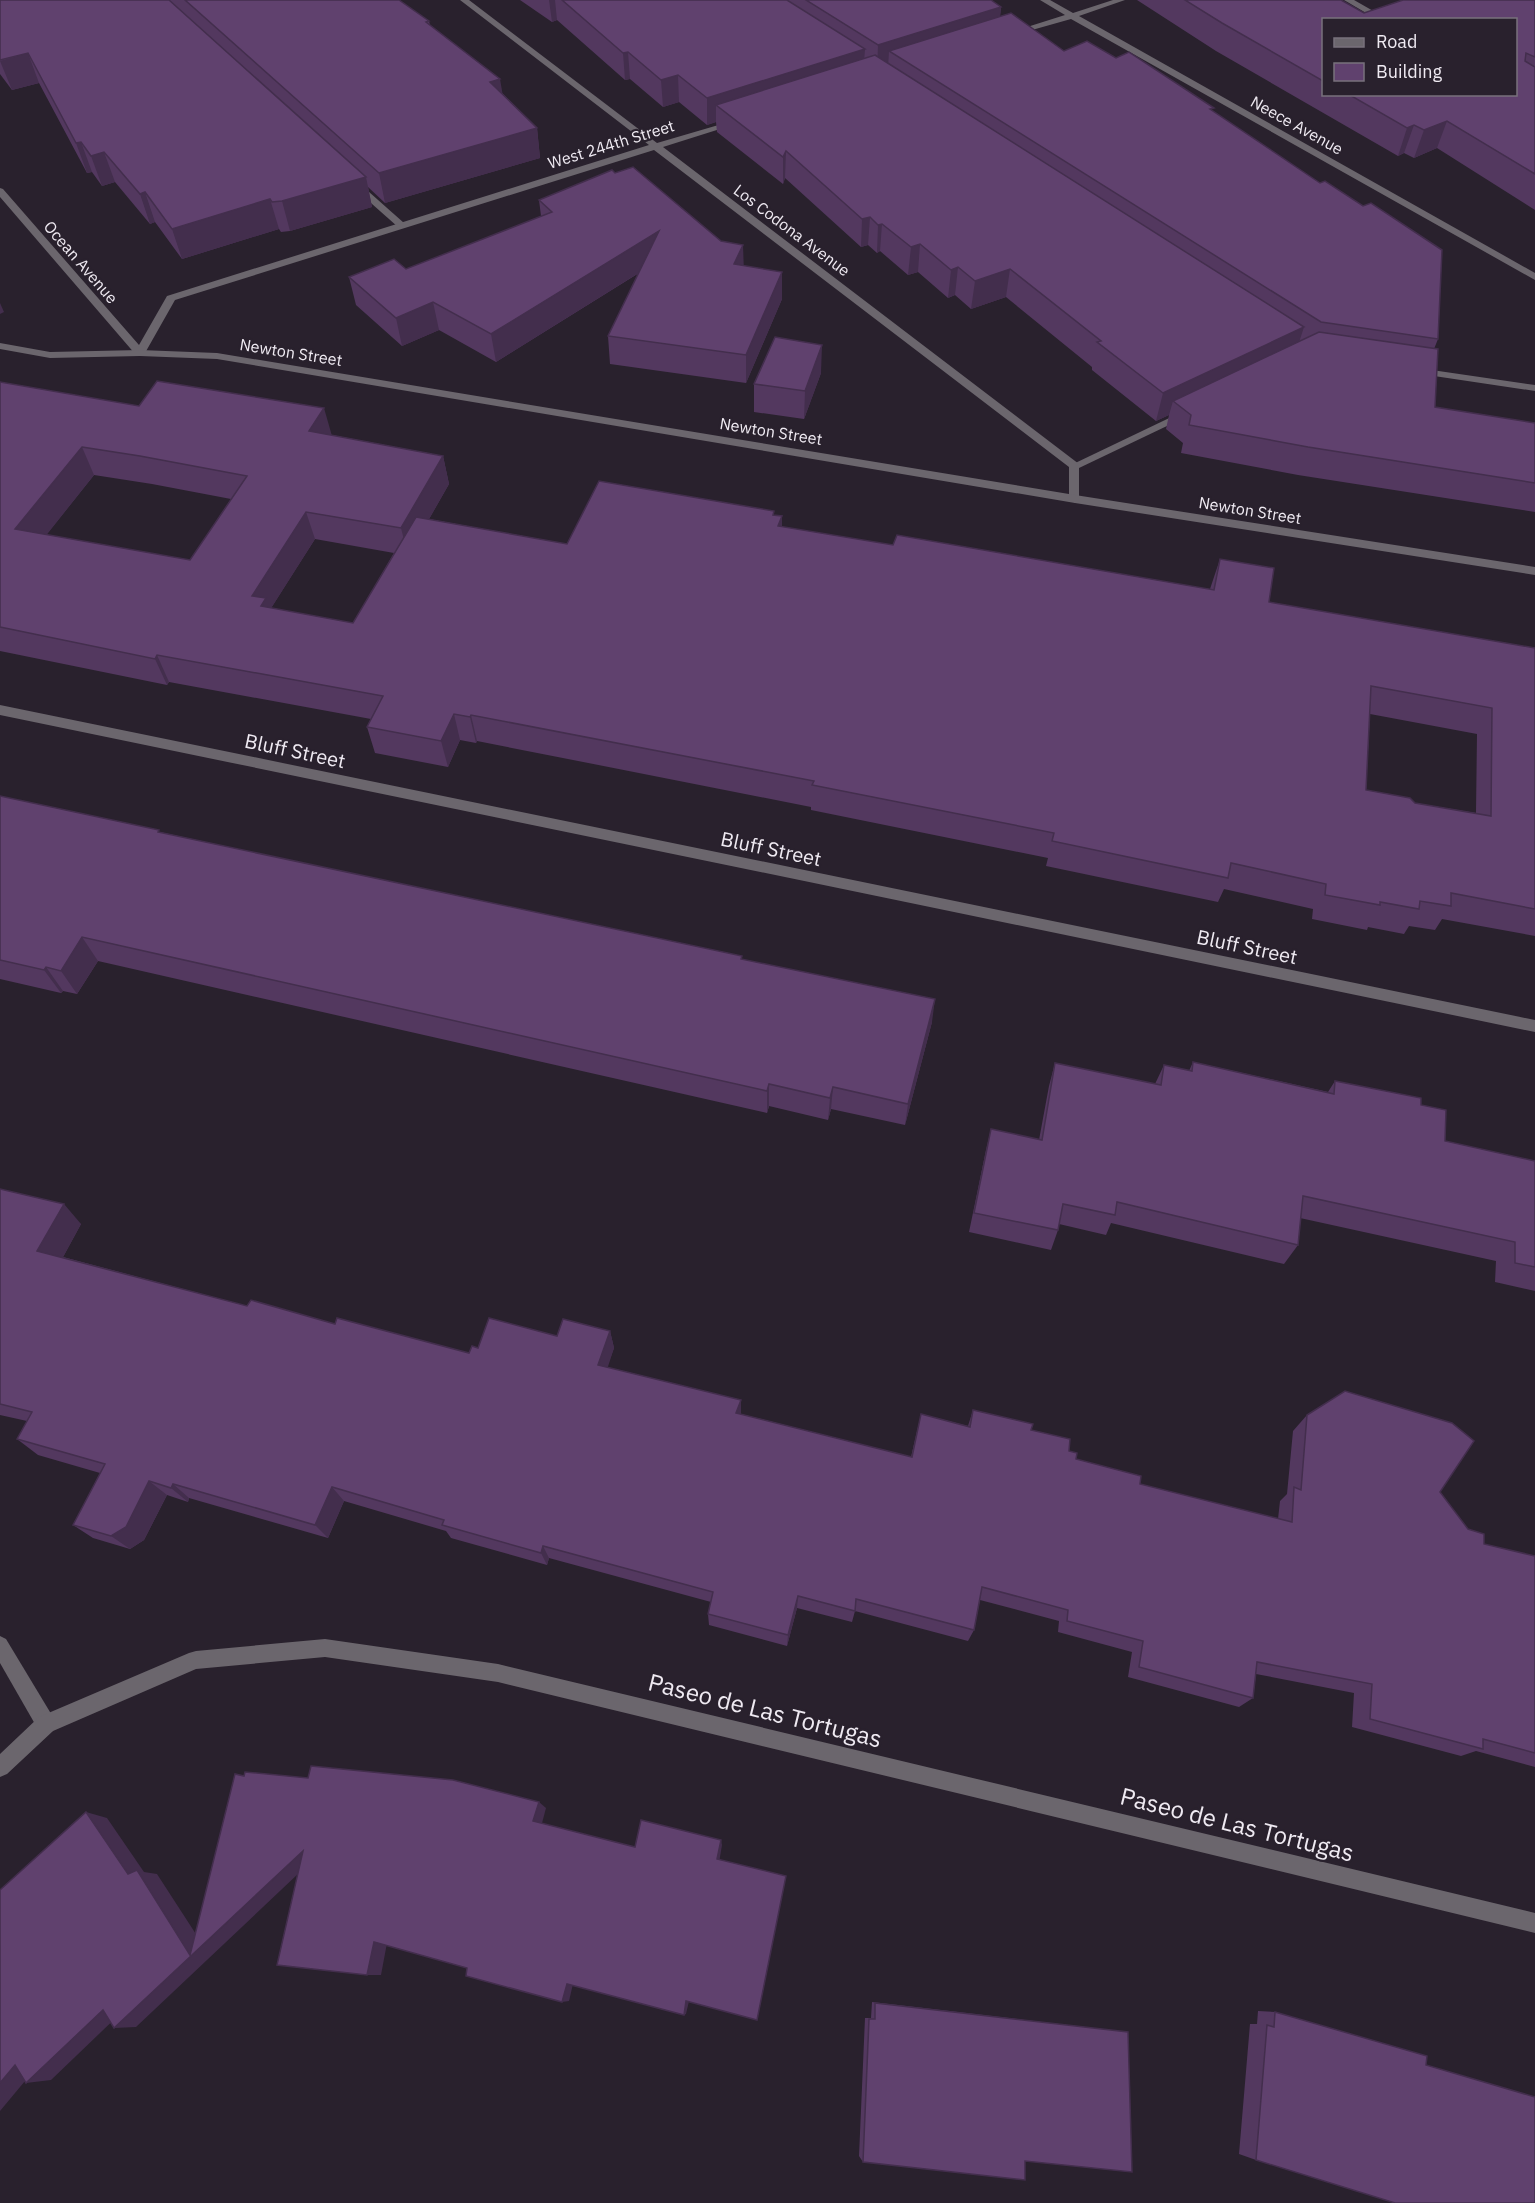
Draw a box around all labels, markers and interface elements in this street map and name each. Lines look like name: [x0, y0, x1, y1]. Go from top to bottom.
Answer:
legend: [1322, 18, 1517, 96]
text: Road: [1376, 30, 1417, 53]
text: Building: [1376, 60, 1443, 83]
street label: Neece Avenue: [1247, 91, 1347, 159]
street label: West 244th Street: [545, 115, 677, 173]
street label: Los Codona Avenue: [730, 180, 854, 280]
street label: Ocean Avenue: [40, 217, 122, 308]
street label: Newton Street: [238, 334, 344, 370]
street label: Newton Street: [718, 413, 824, 449]
street label: Newton Street: [1197, 492, 1303, 528]
street label: Bluff Street: [242, 727, 348, 774]
street label: Bluff Street: [718, 825, 824, 872]
street label: Bluff Street: [1194, 923, 1300, 970]
street label: Paseo de Las Tortugas: [645, 1666, 885, 1755]
street label: Paseo de Las Tortugas: [1117, 1780, 1357, 1869]

